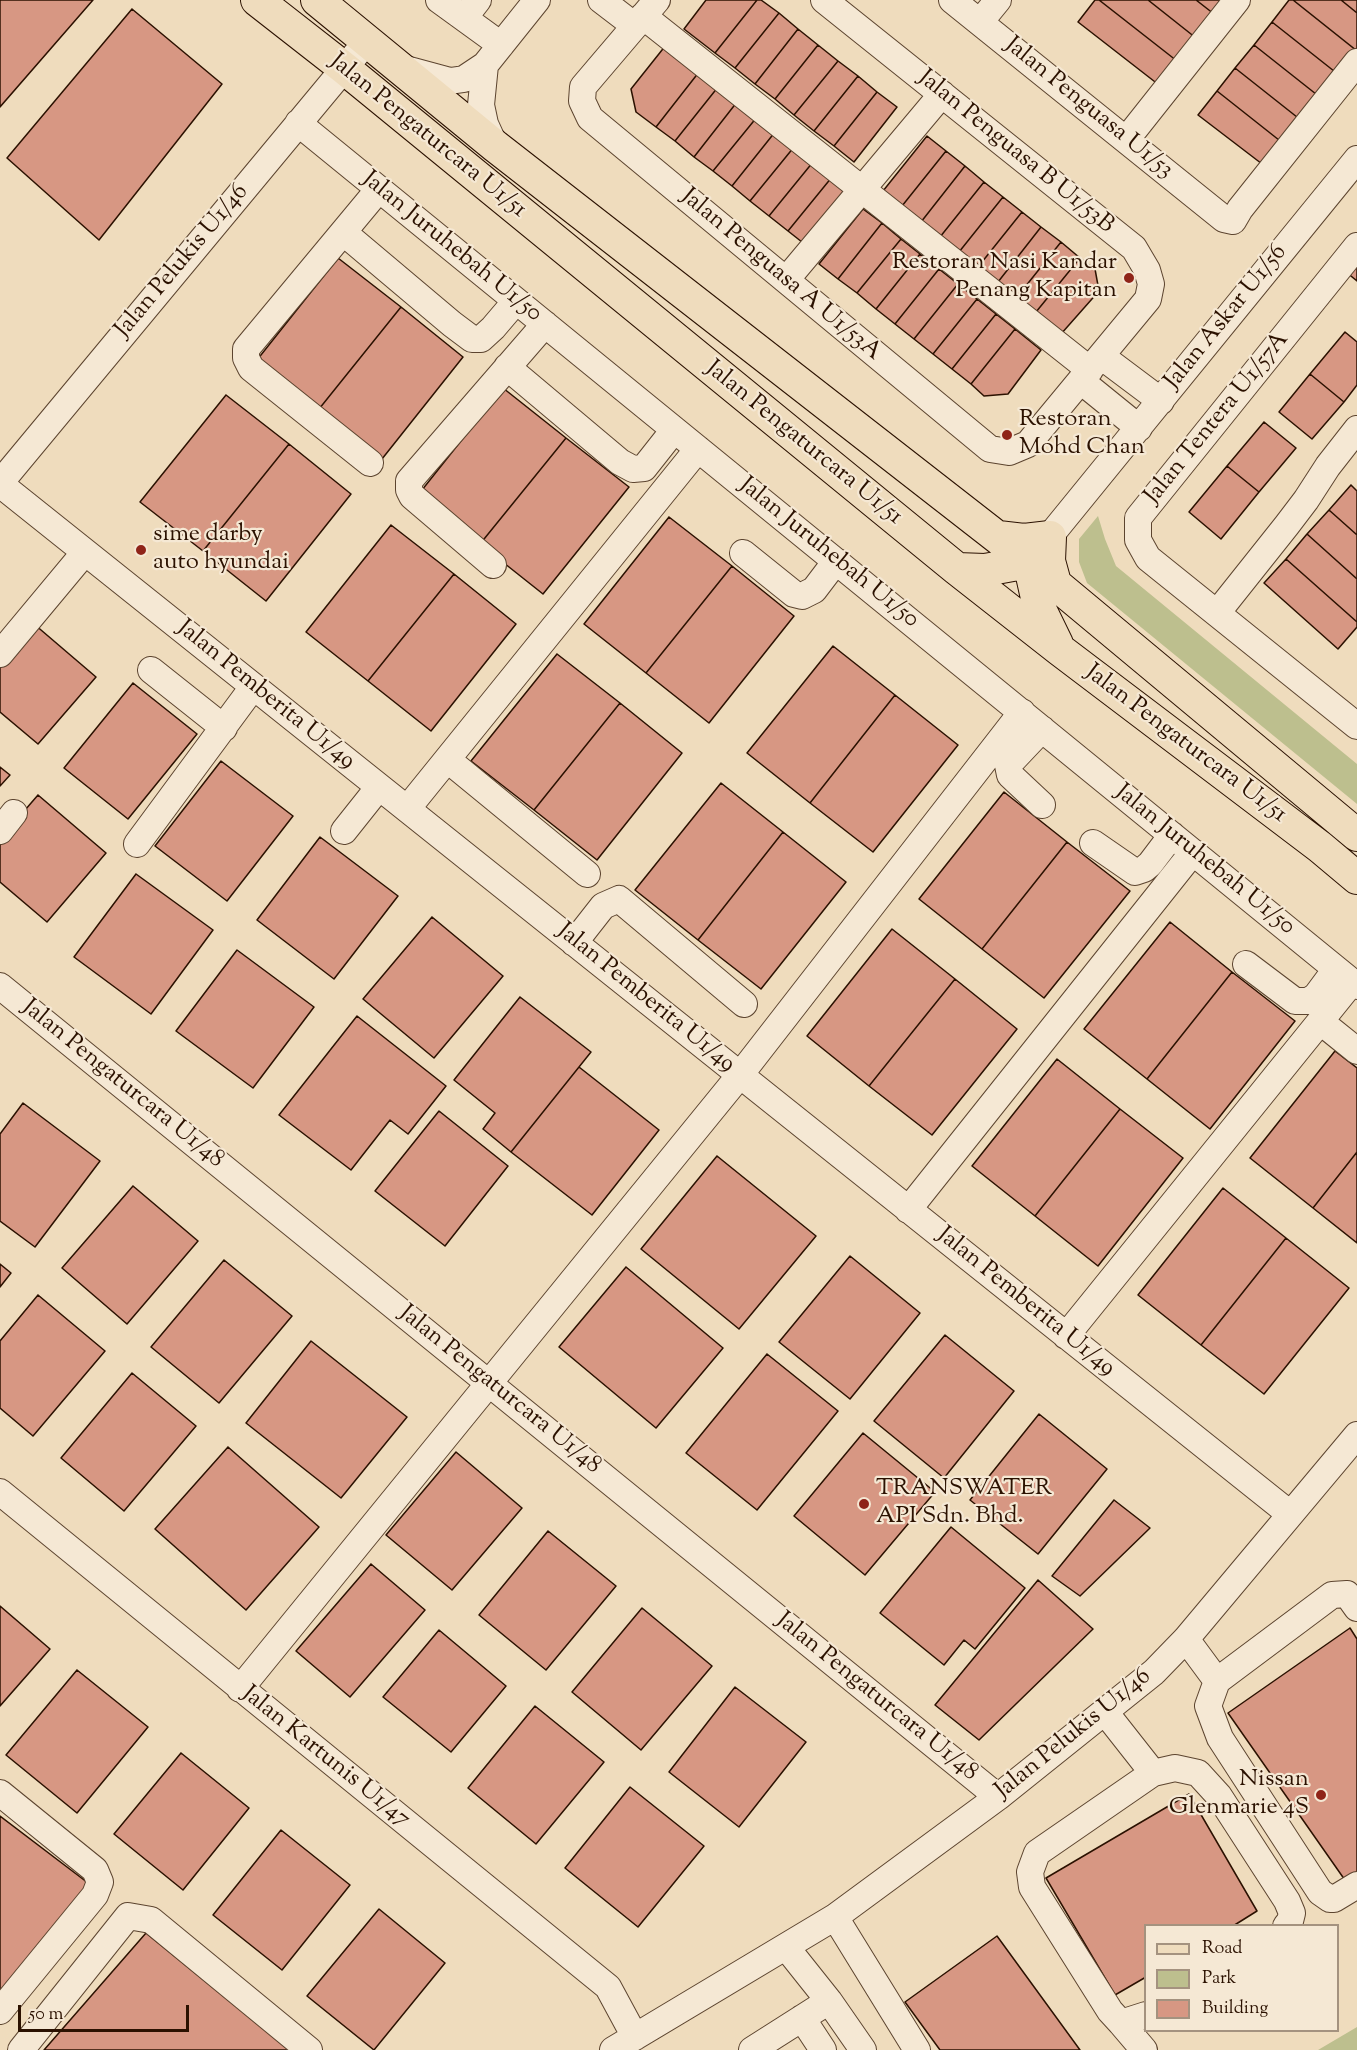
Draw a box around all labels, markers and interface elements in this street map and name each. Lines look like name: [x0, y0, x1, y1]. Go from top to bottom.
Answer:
street label: Jalan Penguasa U1/53: [998, 32, 1178, 186]
street label: Jalan Pengaturcara U1/51: [323, 49, 531, 225]
street label: Jalan Penguasa B U1/53B: [911, 65, 1119, 241]
street label: Jalan Juruhebah U1/50: [355, 166, 547, 330]
street label: Jalan Pelukis U1/46: [110, 179, 256, 345]
street label: Jalan Penguasa A U1/53A: [674, 184, 886, 368]
street label: Jalan Askar U1/56: [1160, 240, 1294, 396]
place label: Restoran Nasi Kandar Penang Kapitan: [892, 250, 1117, 306]
marker: Restoran Nasi Kandar Penang Kapitan: [1122, 271, 1136, 285]
street label: Jalan Tentera U1/57A: [1140, 327, 1296, 511]
street label: Jalan Pengaturcara U1/51: [699, 356, 907, 532]
place label: Restoran Mohd Chan: [1019, 407, 1145, 463]
marker: Restoran Mohd Chan: [1000, 428, 1014, 442]
street label: Jalan Juruhebah U1/50: [732, 472, 924, 636]
place label: sime darby auto hyundai: [153, 522, 289, 578]
marker: sime darby auto hyundai: [134, 543, 148, 557]
street label: Jalan Pemberita U1/49: [170, 615, 360, 777]
street label: Jalan Pengaturcara U1/51: [1078, 660, 1292, 830]
street label: Jalan Juruhebah U1/50: [1108, 779, 1300, 943]
street label: Jalan Pemberita U1/49: [550, 918, 740, 1080]
street label: Jalan Pengaturcara U1/48: [15, 995, 229, 1175]
street label: Jalan Pemberita U1/49: [930, 1222, 1120, 1384]
street label: Jalan Pengaturcara U1/48: [392, 1301, 606, 1481]
place label: TRANSWATER API Sdn. Bhd.: [876, 1476, 1052, 1532]
marker: TRANSWATER API Sdn. Bhd.: [857, 1497, 871, 1511]
street label: Jalan Pengaturcara U1/48: [769, 1608, 983, 1788]
street label: Jalan Pelukis U1/46: [990, 1663, 1158, 1807]
street label: Jalan Kartunis U1/47: [235, 1681, 415, 1835]
place label: Nissan Glenmarie 4S: [1169, 1767, 1309, 1823]
marker: Nissan Glenmarie 4S: [1314, 1788, 1328, 1802]
legend: [1144, 1924, 1339, 2032]
text: Road: [1202, 1936, 1242, 1962]
text: Park: [1202, 1966, 1236, 1992]
scale bar: [21, 1993, 192, 2031]
text: Building: [1202, 1996, 1268, 2022]
text: 50 m: [29, 2002, 63, 2028]

